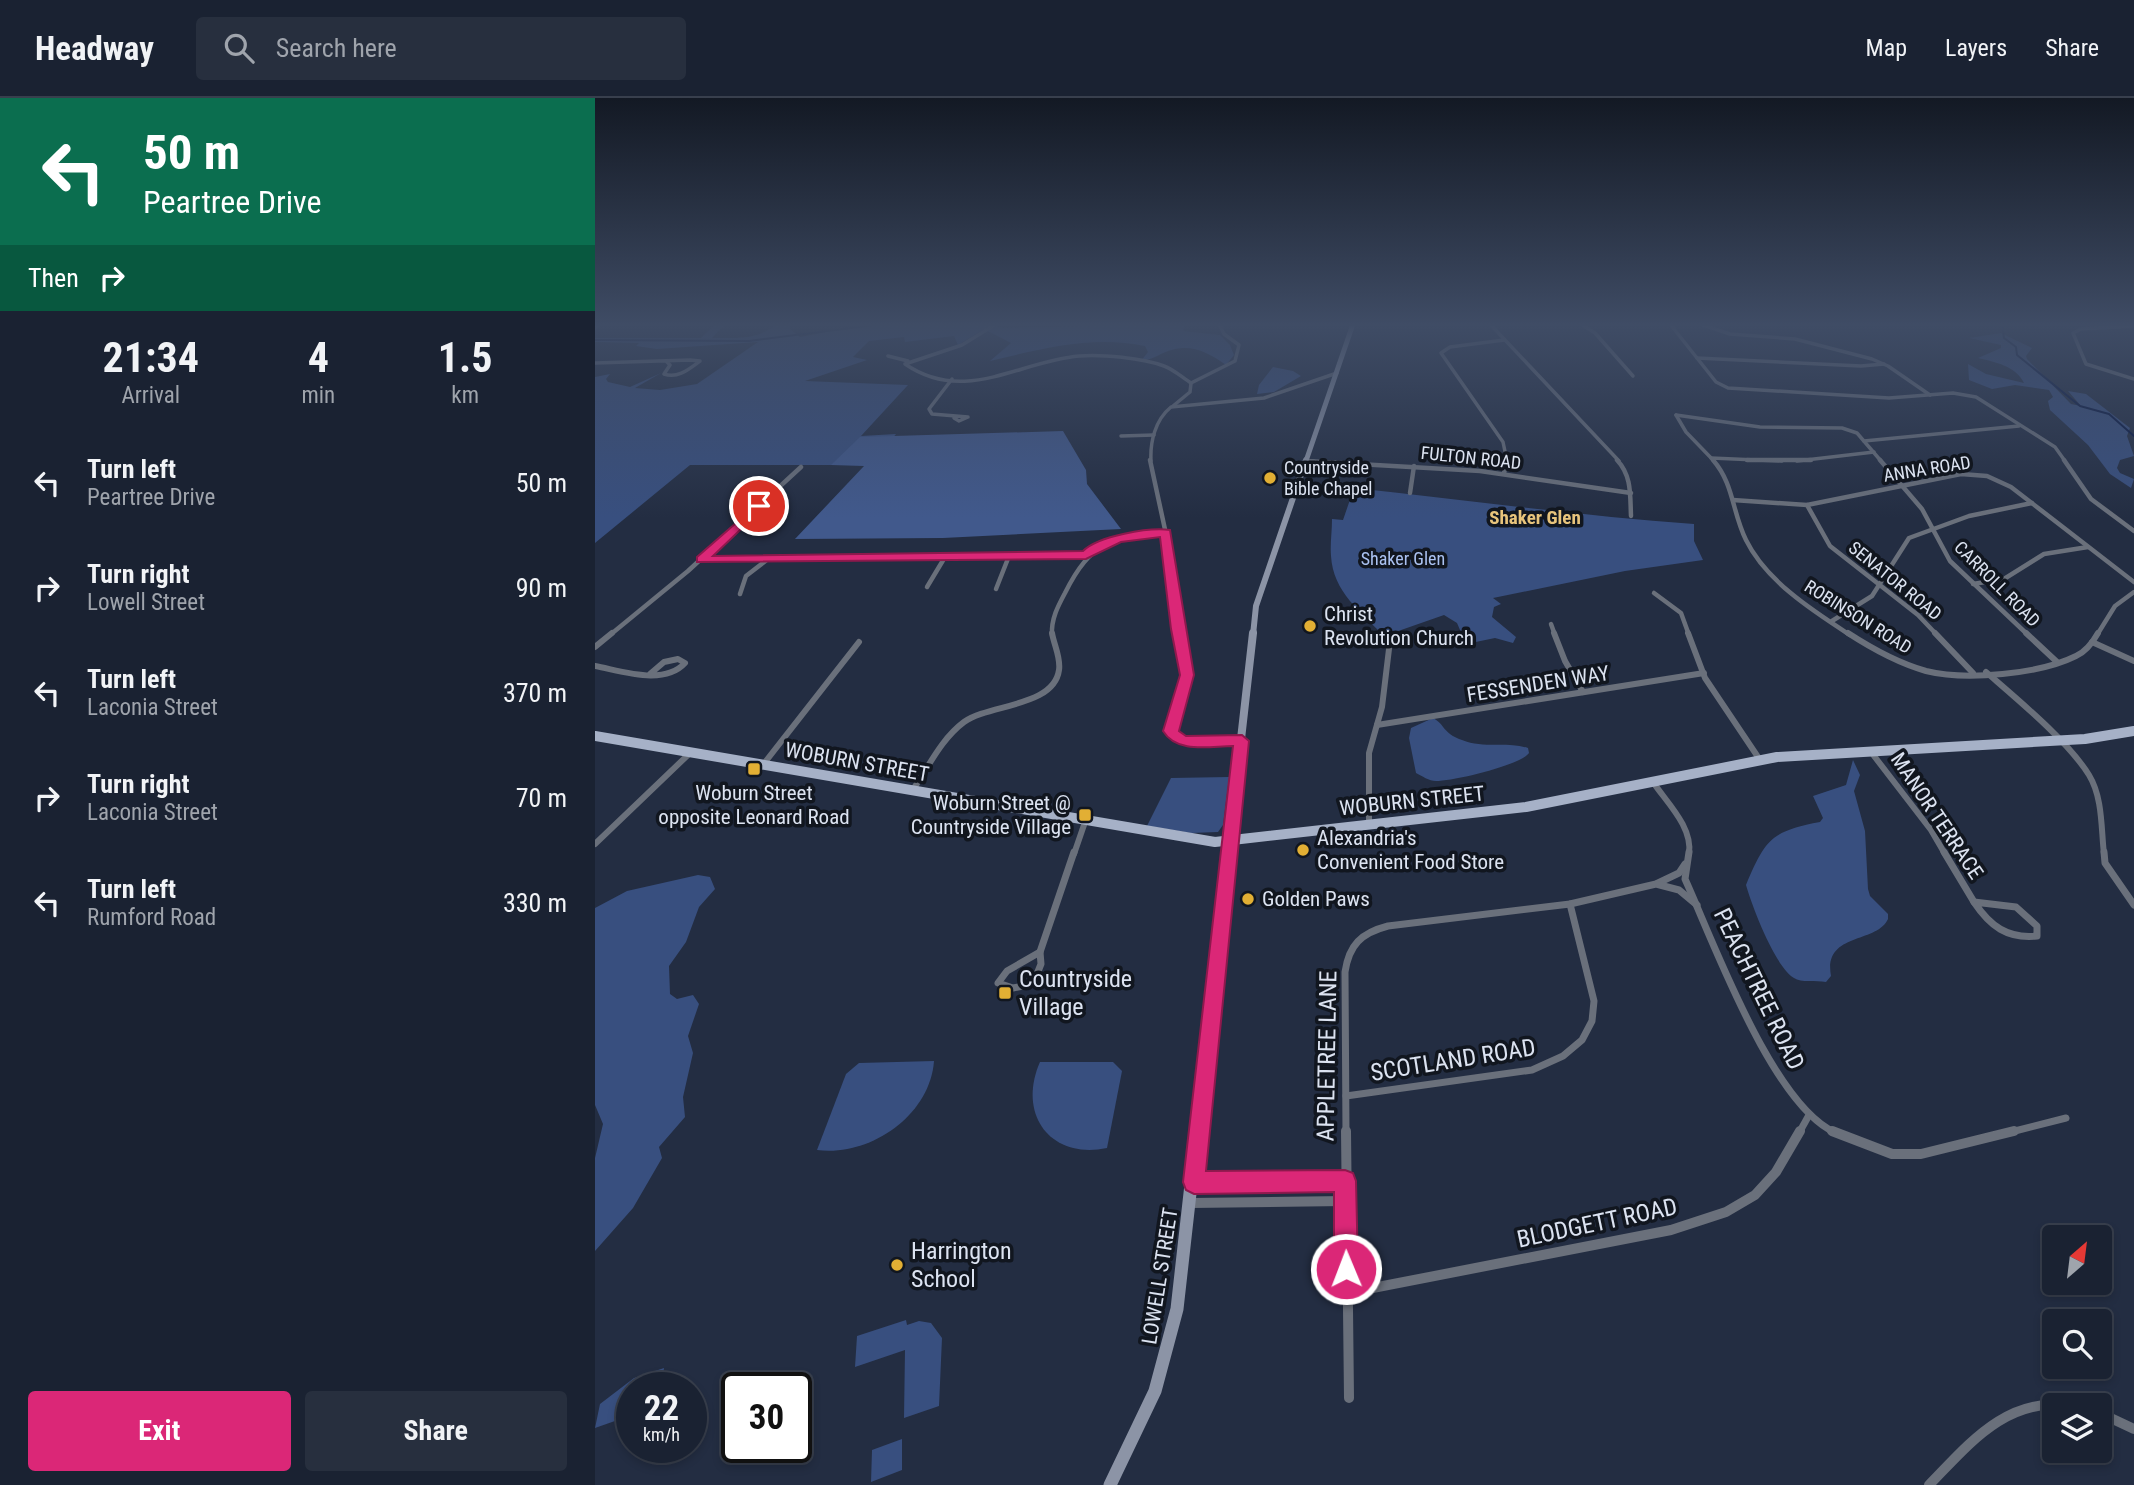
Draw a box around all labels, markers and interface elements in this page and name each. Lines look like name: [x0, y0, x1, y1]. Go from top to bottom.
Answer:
search box: [196, 17, 686, 80]
text: Headway: [35, 29, 154, 68]
icon: search: [220, 29, 258, 67]
text: Search here: [276, 33, 397, 63]
text: Map: [1866, 34, 1907, 62]
text: Layers: [1945, 34, 2007, 62]
text: Share: [2045, 34, 2099, 62]
text: 50 m: [143, 124, 240, 181]
icon: left: [28, 126, 119, 217]
text: Peartree Drive: [143, 183, 322, 221]
icon: right: [93, 259, 131, 297]
text: Then: [28, 263, 79, 293]
text: 21:34: [103, 333, 199, 382]
text: 4: [308, 333, 329, 382]
text: 1.5: [438, 333, 492, 382]
text: Arrival: [121, 382, 180, 409]
text: min: [301, 382, 335, 409]
text: km: [451, 382, 479, 409]
street label: FULTON ROAD: [1420, 442, 1522, 473]
street label: ANNA ROAD: [1882, 451, 1972, 486]
text: Turn left: [87, 454, 176, 484]
place label: Countryside Bible Chapel: [1284, 457, 1373, 499]
icon: left: [28, 464, 66, 502]
text: 50 m: [516, 468, 567, 498]
marker: Countryside Bible Chapel: [1262, 470, 1278, 486]
pin: [729, 476, 789, 536]
text: Peartree Drive: [87, 484, 215, 511]
icon: arrive: [740, 487, 778, 525]
district label: Shaker Glen: [1489, 506, 1581, 529]
street label: CARROLL ROAD: [1950, 536, 2045, 631]
street label: SENATOR ROAD: [1845, 537, 1946, 624]
park label: Shaker Glen: [1361, 548, 1445, 569]
text: Turn right: [87, 559, 189, 589]
icon: right: [28, 569, 66, 607]
text: 90 m: [516, 573, 567, 603]
street label: ROBINSON ROAD: [1801, 575, 1916, 658]
text: Lowell Street: [87, 589, 205, 616]
place label: Christ Revolution Church: [1324, 602, 1474, 650]
marker: Christ Revolution Church: [1302, 618, 1318, 634]
street label: FESSENDEN WAY: [1465, 661, 1611, 707]
text: Turn left: [87, 664, 176, 694]
icon: left: [28, 674, 66, 712]
text: 370 m: [503, 678, 567, 708]
text: Laconia Street: [87, 694, 218, 721]
street label: WOBURN STREET: [783, 738, 931, 786]
street label: MANOR TERRACE: [1886, 748, 1988, 884]
marker: Woburn Street opposite Leonard Road: [746, 761, 762, 777]
text: Turn right: [87, 769, 189, 799]
icon: right: [28, 779, 66, 817]
place label: Woburn Street opposite Leonard Road: [658, 781, 850, 829]
street label: WOBURN STREET: [1338, 781, 1486, 821]
text: 70 m: [516, 783, 567, 813]
place label: Woburn Street @ Countryside Village: [911, 791, 1071, 839]
text: Laconia Street: [87, 799, 218, 826]
marker: Woburn Street @ Countryside Village: [1077, 807, 1093, 823]
place label: Alexandria's Convenient Food Store: [1317, 826, 1504, 874]
marker: Alexandria's Convenient Food Store: [1295, 842, 1311, 858]
text: Turn left: [87, 874, 176, 904]
icon: left: [28, 884, 66, 922]
place label: Golden Paws: [1262, 887, 1370, 911]
text: 330 m: [503, 888, 567, 918]
marker: Golden Paws: [1240, 891, 1256, 907]
text: Rumford Road: [87, 904, 216, 931]
street label: PEACHTREE ROAD: [1708, 904, 1810, 1074]
place label: Countryside Village: [1019, 965, 1132, 1021]
street label: APPLETREE LANE: [1312, 970, 1342, 1142]
marker: Countryside Village: [997, 985, 1013, 1001]
street label: SCOTLAND ROAD: [1368, 1033, 1538, 1087]
street label: BLODGETT ROAD: [1514, 1192, 1680, 1254]
street label: LOWELL STREET: [1137, 1206, 1183, 1346]
north arrow: [2042, 1225, 2112, 1295]
map controls: [2042, 1225, 2112, 1463]
position arrow: [1309, 1232, 1383, 1306]
place label: Harrington School: [911, 1237, 1012, 1293]
marker: Harrington School: [889, 1257, 905, 1273]
button: search: [2042, 1309, 2112, 1379]
speed limit sign: 30: [721, 1372, 812, 1463]
text: 22: [644, 1388, 679, 1429]
button: Exit: [28, 1391, 291, 1471]
button: Share: [305, 1391, 567, 1471]
button: layers: [2042, 1393, 2112, 1463]
text: km/h: [643, 1424, 680, 1445]

